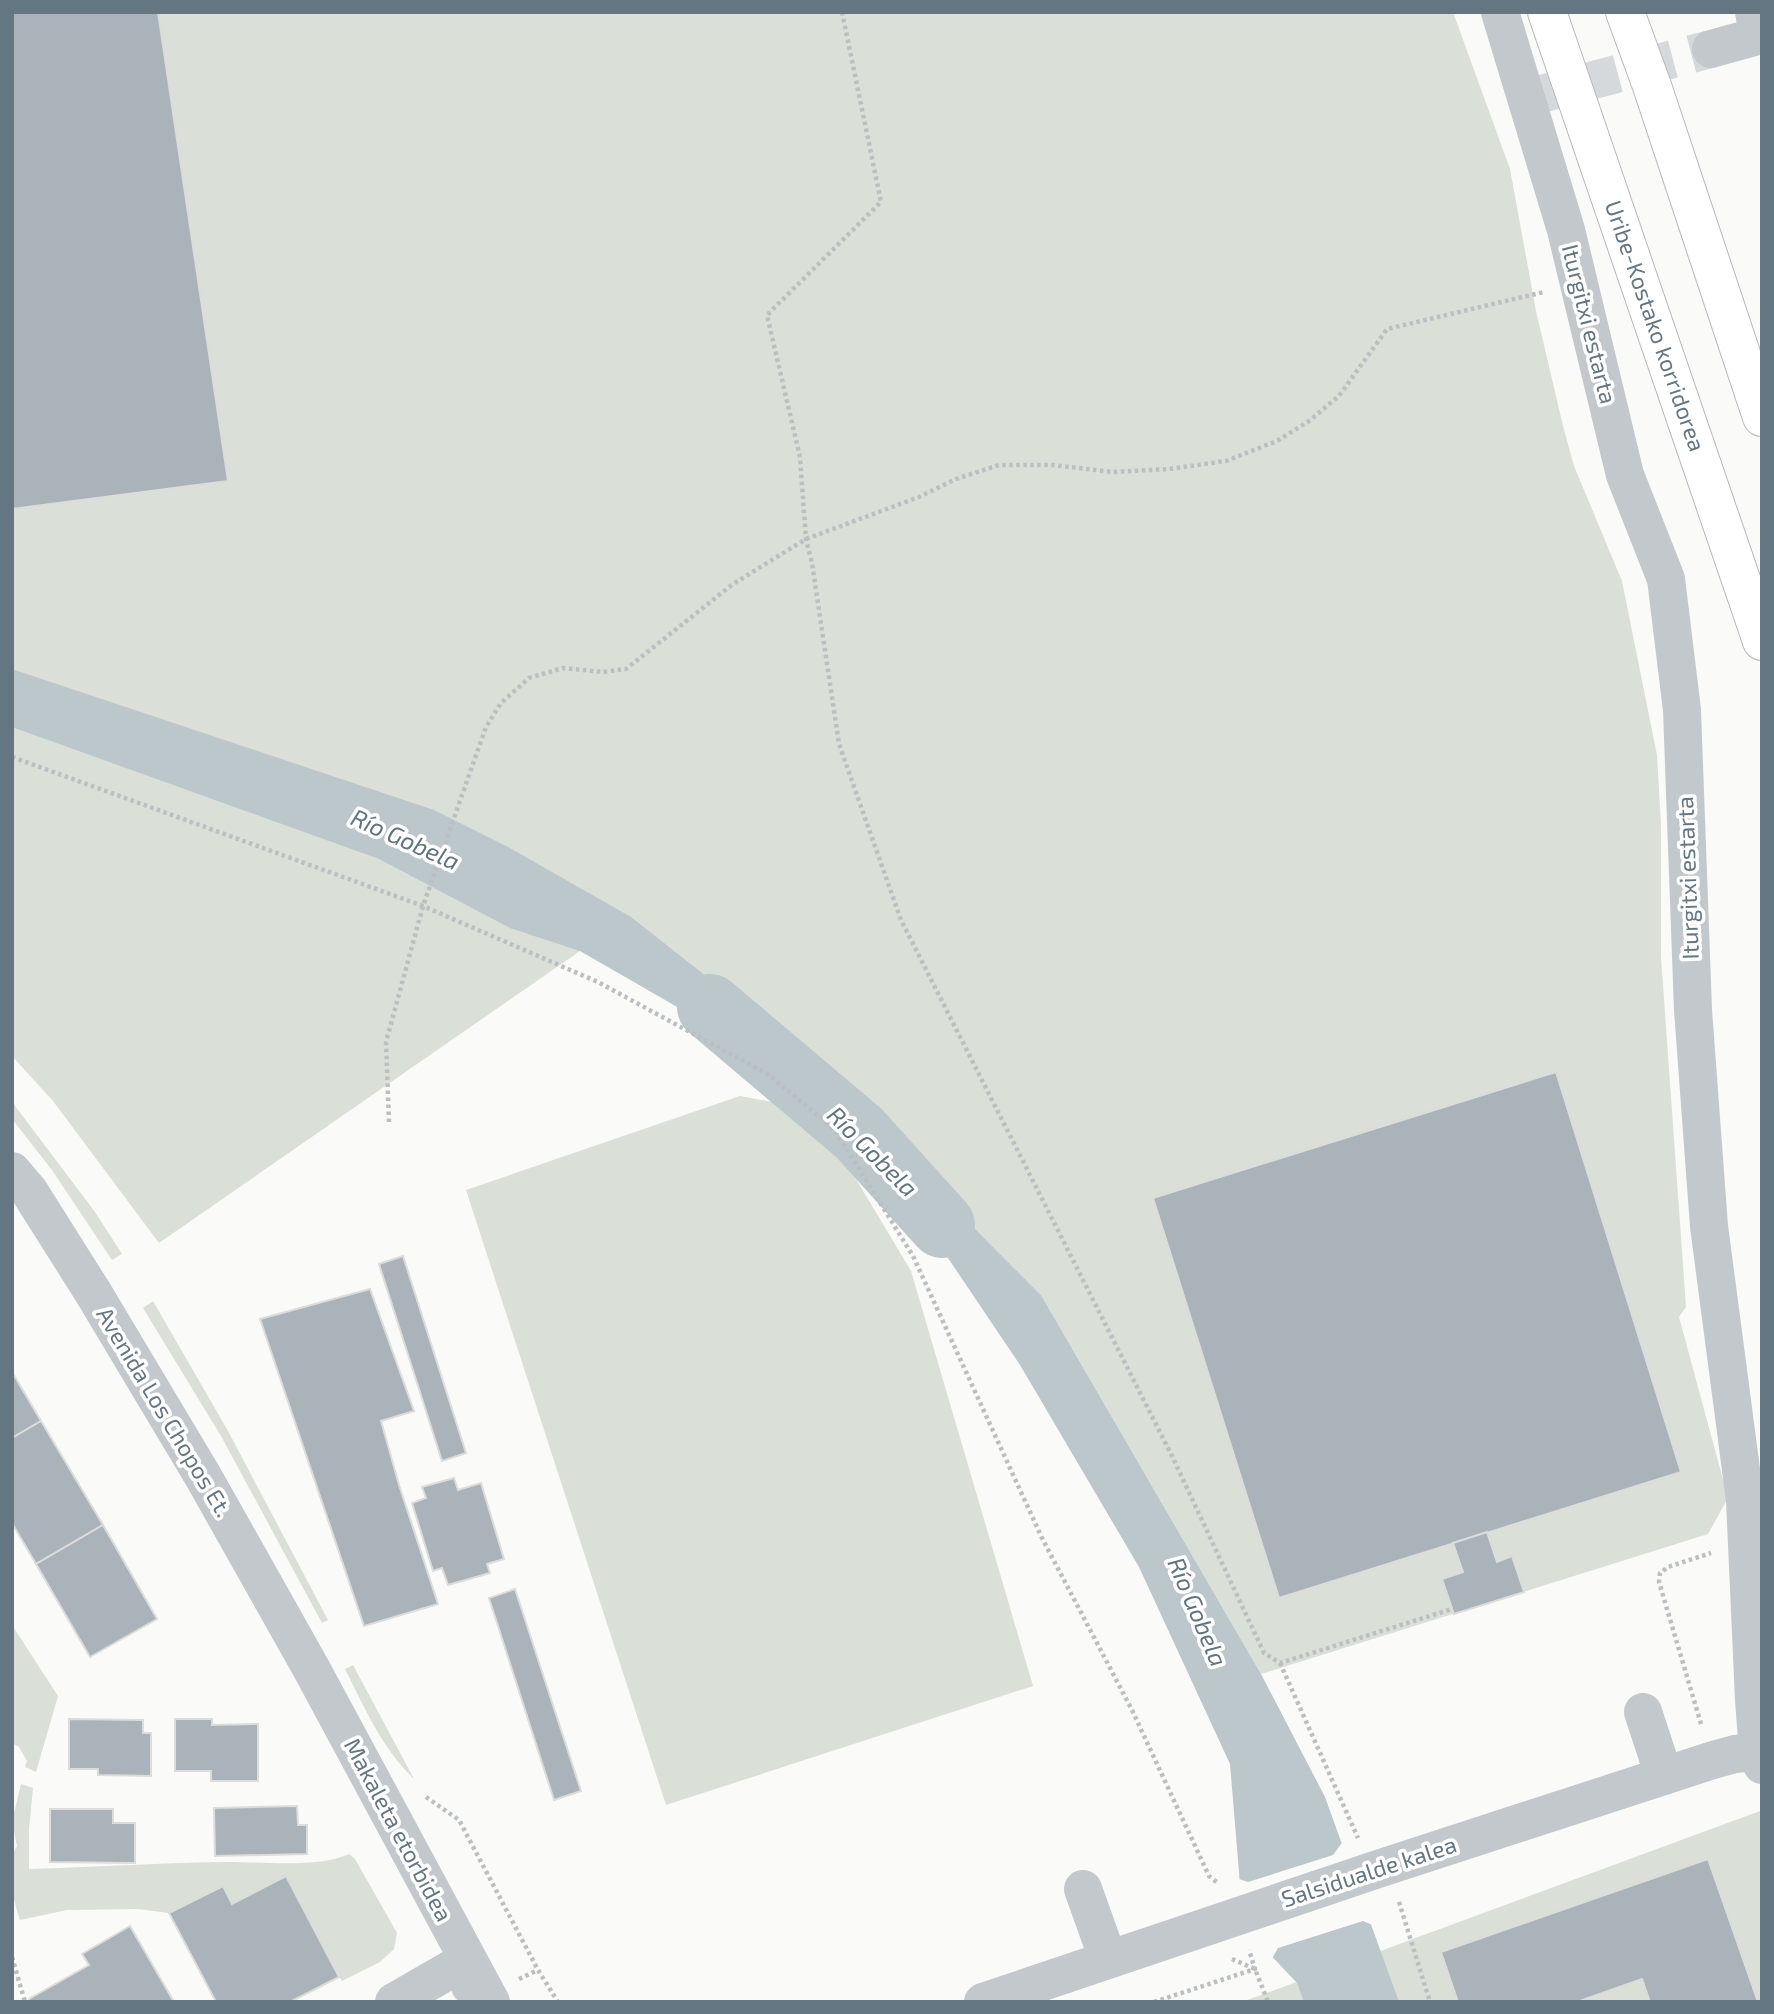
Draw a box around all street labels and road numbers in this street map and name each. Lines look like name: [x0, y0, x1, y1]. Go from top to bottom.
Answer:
street label: Uribe-Kostako korridorea: [1600, 196, 1712, 455]
street label: Iturgitxi estarta: [1557, 241, 1623, 406]
street label: Iturgitxi estarta: [1670, 796, 1704, 960]
street label: Avenida Los Chopos Et.: [91, 1302, 239, 1521]
street label: Makaleta etorbidea: [339, 1733, 459, 1926]
street label: Salsidualde kalea: [1278, 1830, 1460, 1913]

